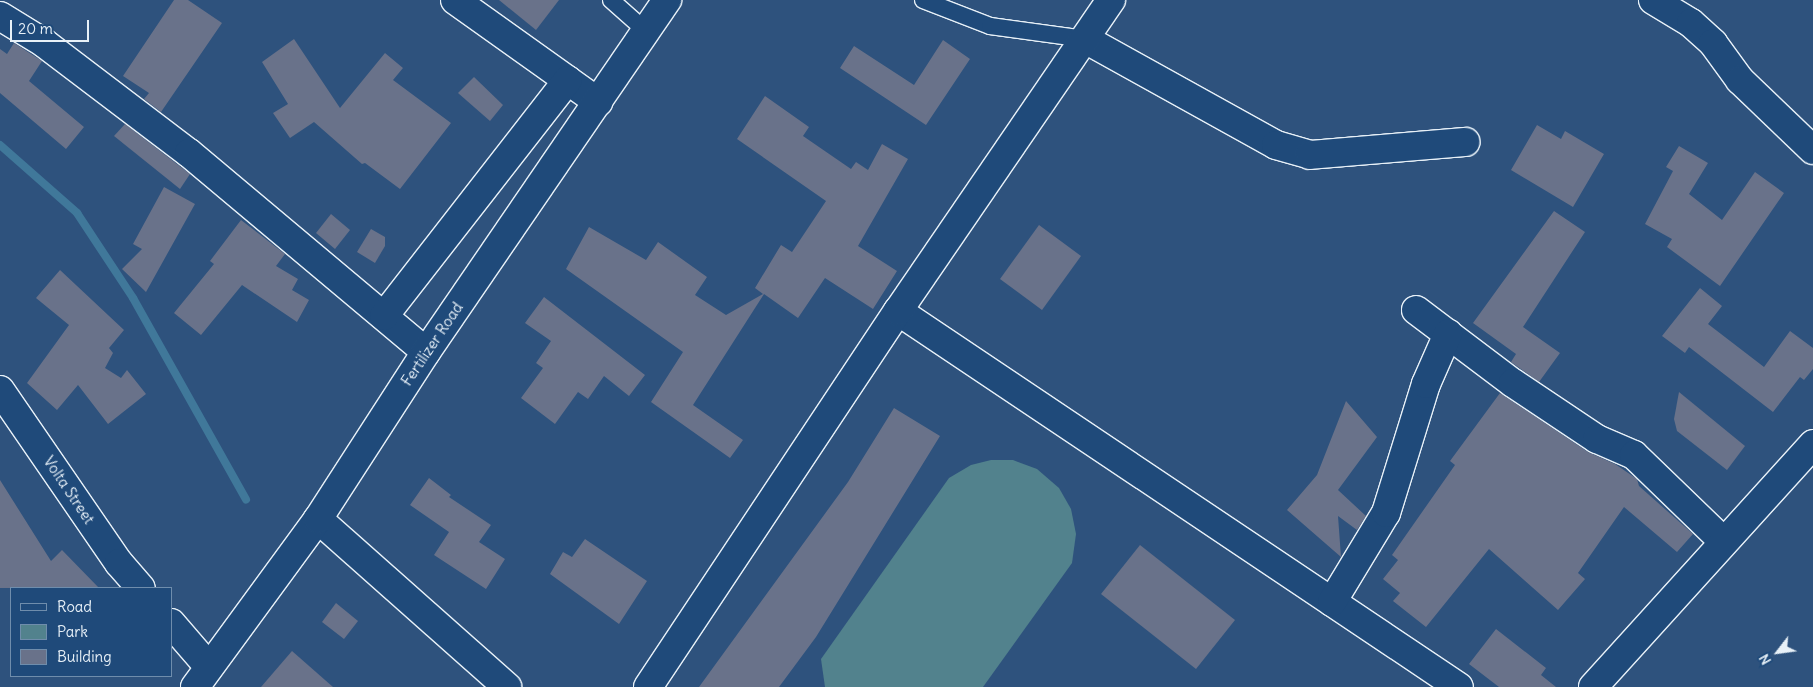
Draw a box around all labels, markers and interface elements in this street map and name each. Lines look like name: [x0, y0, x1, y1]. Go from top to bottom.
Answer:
scale bar: [12, 10, 91, 42]
text: 20 m: [18, 19, 53, 38]
street label: Fertilizer Road: [397, 299, 467, 389]
street label: Volta Street: [40, 453, 98, 527]
legend: [10, 587, 172, 677]
text: Road: [57, 597, 92, 616]
text: Park: [57, 622, 88, 641]
north arrow: [1753, 627, 1803, 677]
text: Building: [57, 647, 112, 666]
text: N: [1755, 651, 1775, 668]

